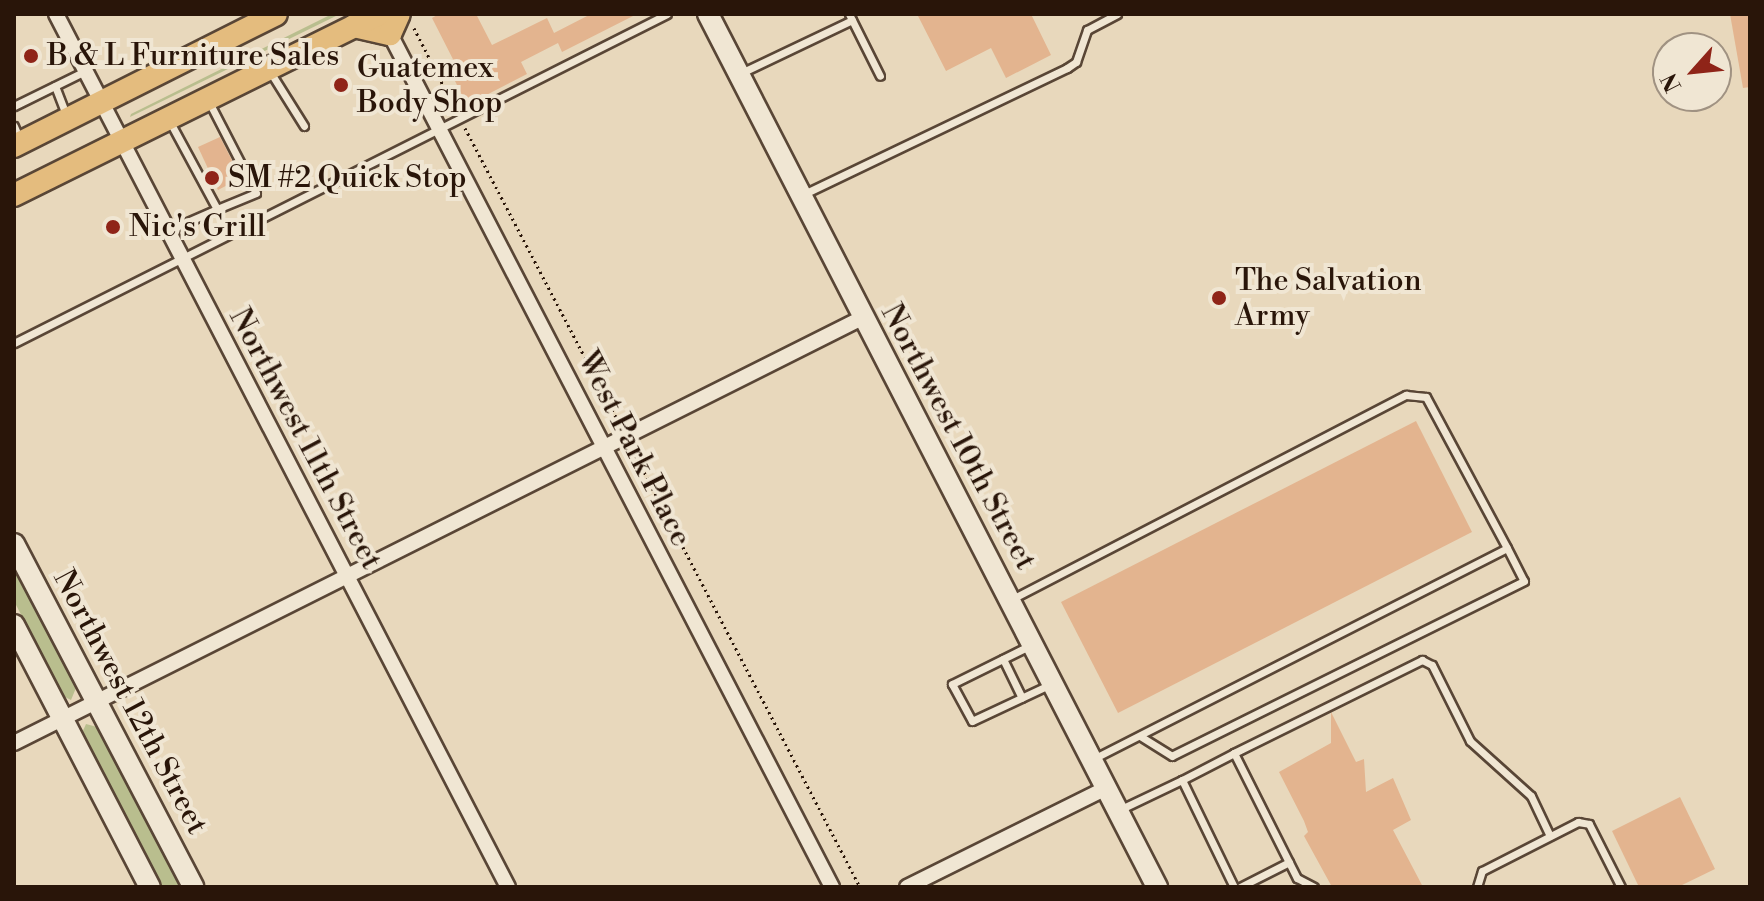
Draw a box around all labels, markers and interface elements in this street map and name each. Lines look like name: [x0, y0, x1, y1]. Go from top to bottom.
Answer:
north arrow: [1652, 32, 1732, 112]
place label: B & L Furniture Sales: [47, 38, 339, 74]
marker: B & L Furniture Sales: [22, 47, 40, 65]
place label: Guatemex Body Shop: [357, 50, 502, 120]
text: N: [1656, 68, 1688, 96]
marker: Guatemex Body Shop: [332, 76, 350, 94]
place label: SM #2 Quick Stop: [228, 160, 467, 196]
marker: SM #2 Quick Stop: [203, 169, 221, 187]
place label: Nic's Grill: [129, 209, 266, 245]
marker: Nic's Grill: [104, 218, 122, 236]
place label: The Salvation Army: [1235, 263, 1422, 334]
marker: The Salvation Army: [1210, 289, 1228, 307]
street label: Northwest 10th Street: [873, 298, 1043, 576]
street label: Northwest 11th Street: [221, 302, 389, 576]
street label: West Park Place: [569, 345, 699, 553]
street label: Northwest 12th Street: [45, 564, 215, 840]

